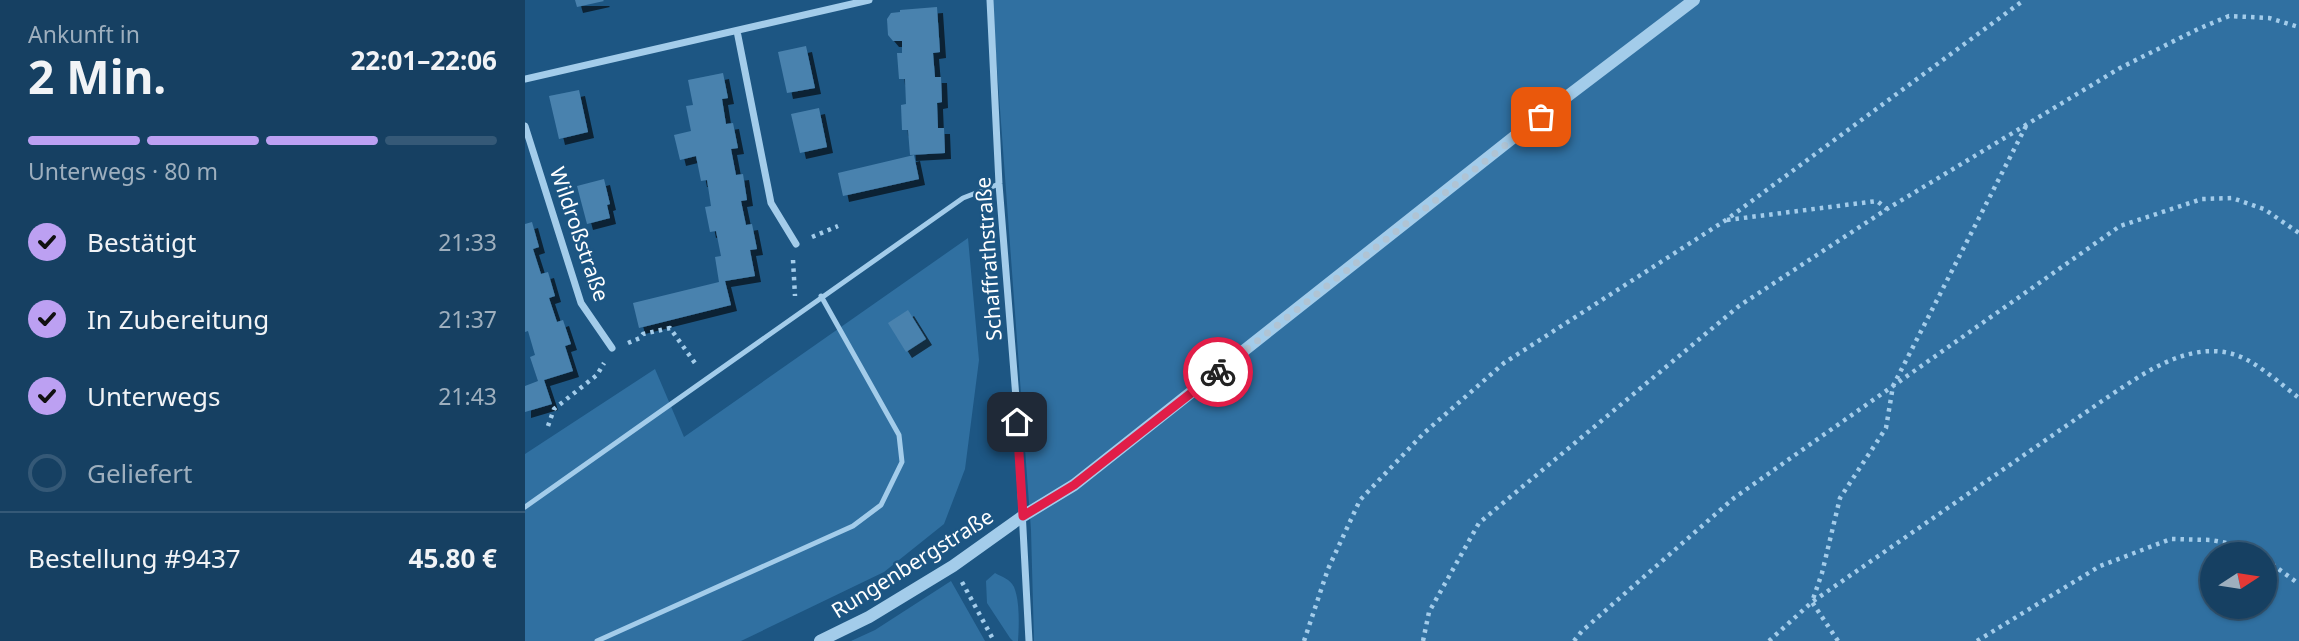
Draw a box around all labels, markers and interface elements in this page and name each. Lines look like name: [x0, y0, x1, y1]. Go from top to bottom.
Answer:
text: Ankunft in: [28, 18, 140, 50]
text: 22:01–22:06: [350, 42, 497, 78]
text: 2 Min.: [28, 45, 166, 107]
pin: [1511, 87, 1571, 147]
icon: bag: [1522, 98, 1560, 136]
text: Unterwegs · 80 m: [28, 155, 218, 187]
street label: Wildroßstraße: [544, 163, 616, 305]
street label: Schaffrathstraße: [968, 176, 1008, 342]
icon: check: [28, 223, 66, 261]
text: Bestätigt: [87, 224, 196, 260]
text: 21:33: [438, 226, 497, 258]
icon: check: [28, 300, 66, 338]
text: In Zubereitung: [87, 301, 269, 337]
text: 21:37: [438, 303, 497, 335]
courier: [1183, 337, 1253, 407]
icon: bike: [1199, 353, 1237, 391]
icon: check: [28, 377, 66, 415]
text: Unterwegs: [87, 378, 220, 414]
text: 21:43: [438, 380, 497, 412]
pin: [987, 392, 1047, 452]
icon: home: [998, 403, 1036, 441]
text: Geliefert: [87, 455, 192, 491]
street label: Rungenbergstraße: [826, 502, 998, 624]
text: Bestellung #9437: [28, 540, 241, 576]
text: 45.80 €: [409, 540, 497, 576]
north arrow: [2200, 542, 2277, 620]
map controls: [2200, 542, 2277, 619]

